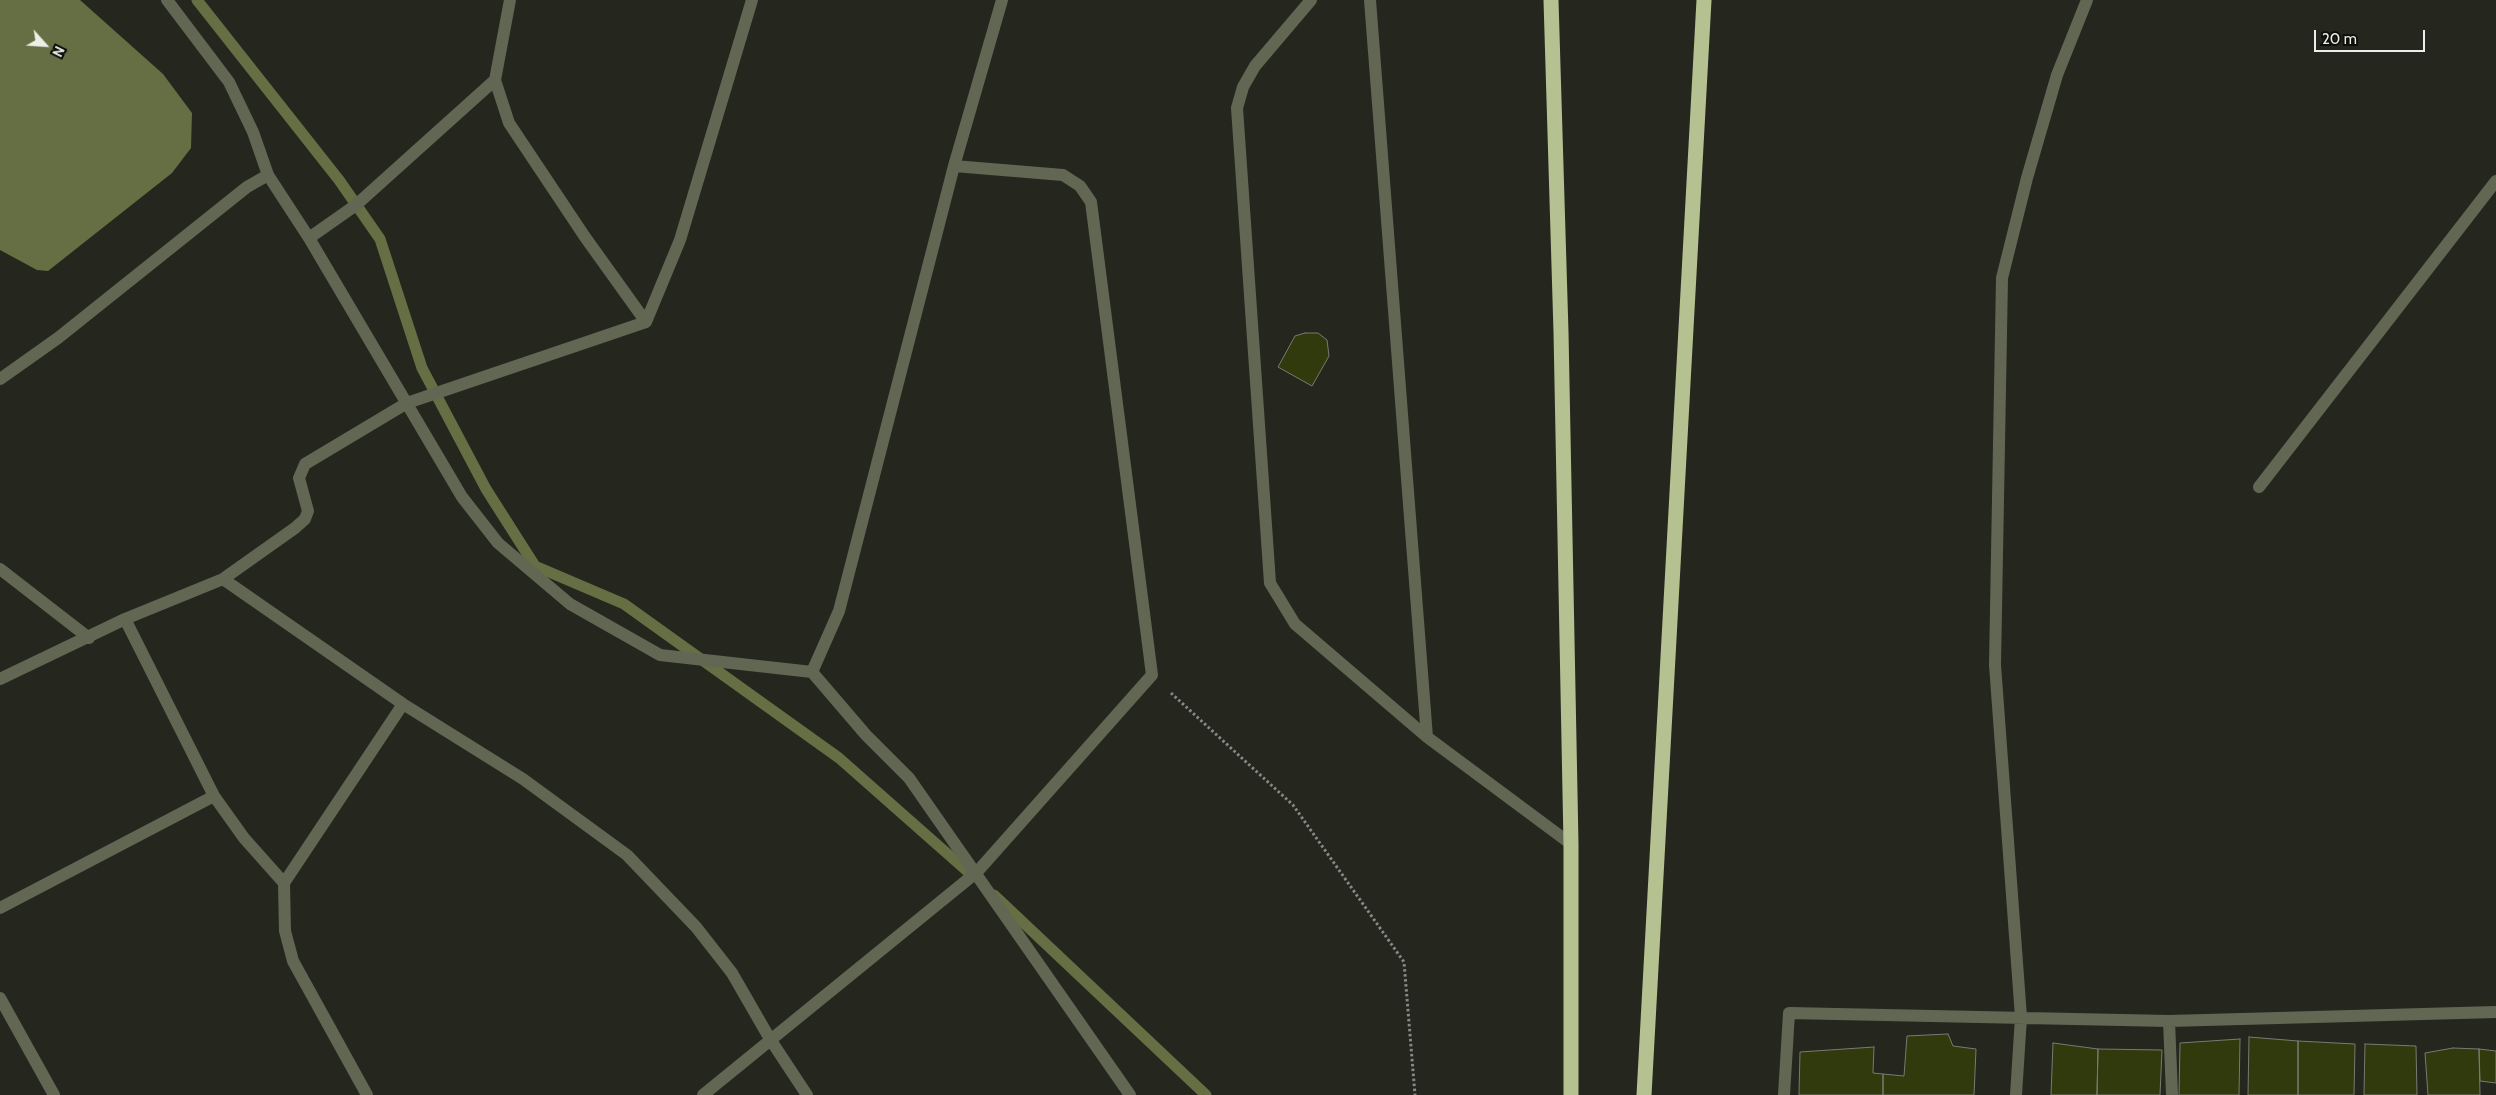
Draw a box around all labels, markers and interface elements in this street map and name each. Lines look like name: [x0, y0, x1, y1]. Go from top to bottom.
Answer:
north arrow: [20, 20, 70, 70]
scale bar: [2316, 20, 2427, 52]
text: 20 m: [2322, 30, 2357, 48]
text: N: [48, 43, 69, 60]

